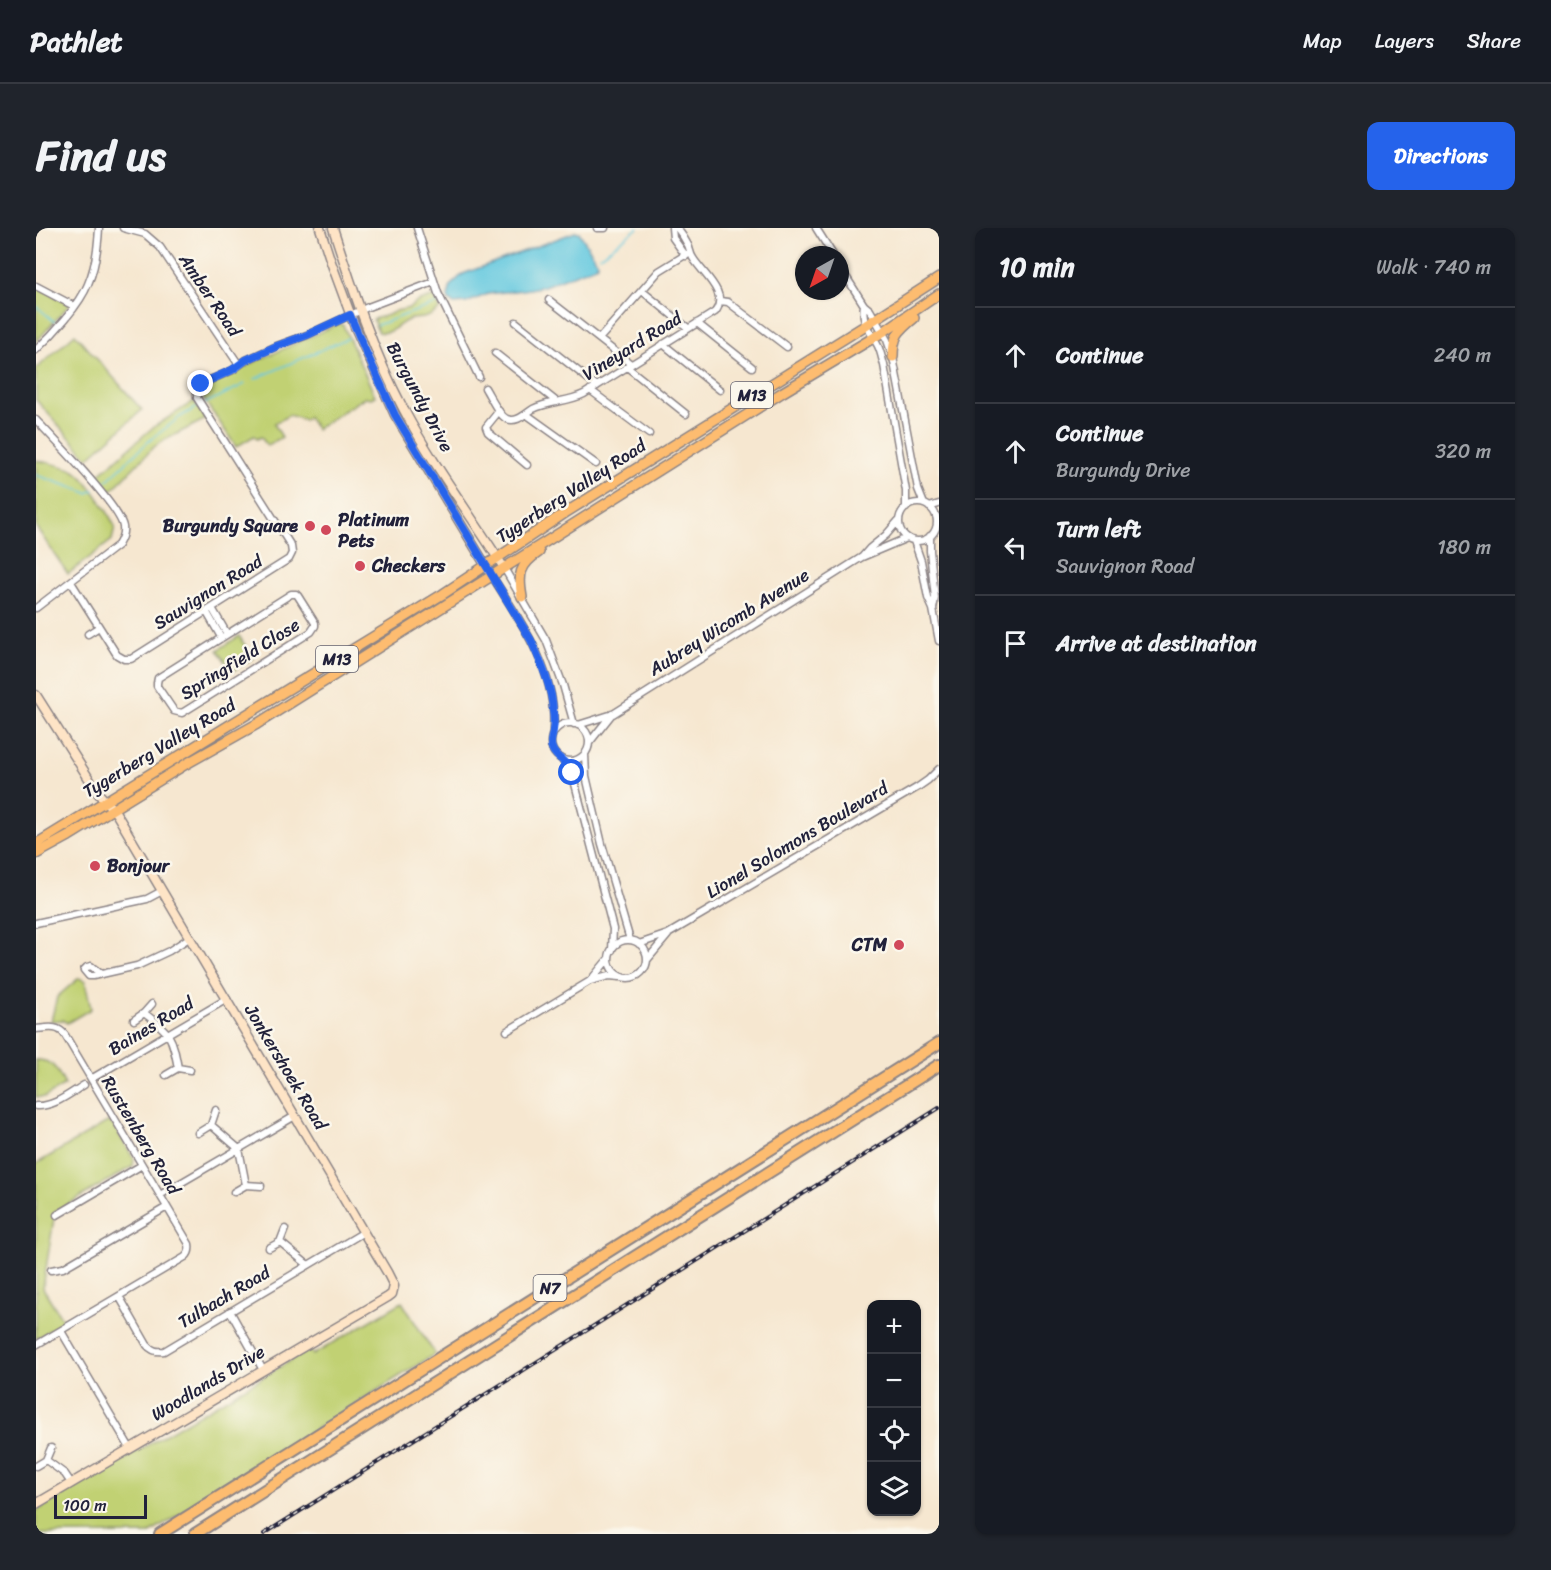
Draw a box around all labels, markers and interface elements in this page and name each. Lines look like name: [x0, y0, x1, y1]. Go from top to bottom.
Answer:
text: Pathlet: [30, 17, 123, 66]
text: Map: [1303, 22, 1342, 60]
text: Layers: [1375, 22, 1434, 60]
text: Share: [1467, 22, 1521, 60]
text: Find us: [36, 119, 166, 193]
button: Directions: [1367, 122, 1515, 190]
text: 10 min: [999, 244, 1075, 290]
street label: Amber Road: [170, 246, 251, 345]
north arrow: [795, 246, 849, 300]
text: Walk · 740 m: [1376, 250, 1491, 285]
street label: Vineyard Road: [576, 302, 690, 390]
street label: Burgundy Drive: [377, 336, 463, 458]
text: Continue: [1056, 336, 1144, 375]
text: 240 m: [1434, 338, 1491, 373]
icon: ahead: [999, 339, 1032, 372]
route end: [187, 370, 213, 396]
road number: M13: [731, 382, 773, 408]
text: Continue: [1056, 414, 1144, 453]
street label: Tygerberg Valley Road: [489, 429, 654, 552]
text: 320 m: [1435, 434, 1491, 469]
icon: ahead: [999, 435, 1032, 468]
text: Burgundy Drive: [1056, 453, 1191, 488]
place label: Platinum Pets: [338, 504, 409, 557]
place label: Burgundy Square: [163, 510, 298, 542]
text: Turn left: [1056, 510, 1141, 549]
marker: Burgundy Square: [303, 519, 317, 533]
marker: Platinum Pets: [319, 523, 333, 537]
text: 180 m: [1437, 530, 1491, 565]
icon: left: [999, 531, 1032, 564]
street label: Sauvignon Road: [147, 545, 270, 639]
text: Sauvignon Road: [1056, 549, 1194, 584]
place label: Checkers: [371, 550, 446, 582]
marker: Checkers: [353, 559, 367, 573]
street label: Aubrey Wicomb Avenue: [641, 559, 816, 685]
street label: Springfield Close: [174, 609, 306, 709]
text: Arrive at destination: [1056, 624, 1257, 663]
icon: arrive: [999, 627, 1032, 660]
road number: M13: [316, 646, 358, 672]
street label: Tygerberg Valley Road: [76, 689, 243, 807]
route start: [558, 759, 584, 785]
street label: Lionel Solomons Boulevard: [700, 772, 896, 907]
place label: Bonjour: [107, 850, 171, 882]
marker: Bonjour: [88, 859, 102, 873]
place label: CTM: [851, 929, 887, 961]
marker: CTM: [892, 938, 906, 952]
street label: Baines Road: [102, 987, 201, 1064]
street label: Jonkershoek Road: [235, 997, 337, 1137]
street label: Rustenberg Road: [93, 1069, 190, 1202]
street label: Tulbach Road: [172, 1256, 278, 1337]
road number: N7: [534, 1275, 566, 1301]
map controls: [867, 1300, 921, 1516]
button: +: [867, 1300, 921, 1354]
street label: Woodlands Drive: [145, 1336, 271, 1430]
button: −: [867, 1354, 921, 1408]
button: locate: [867, 1408, 921, 1462]
button: layers: [867, 1462, 921, 1516]
text: 100 m: [63, 1491, 107, 1520]
scale bar: [54, 1492, 147, 1520]

